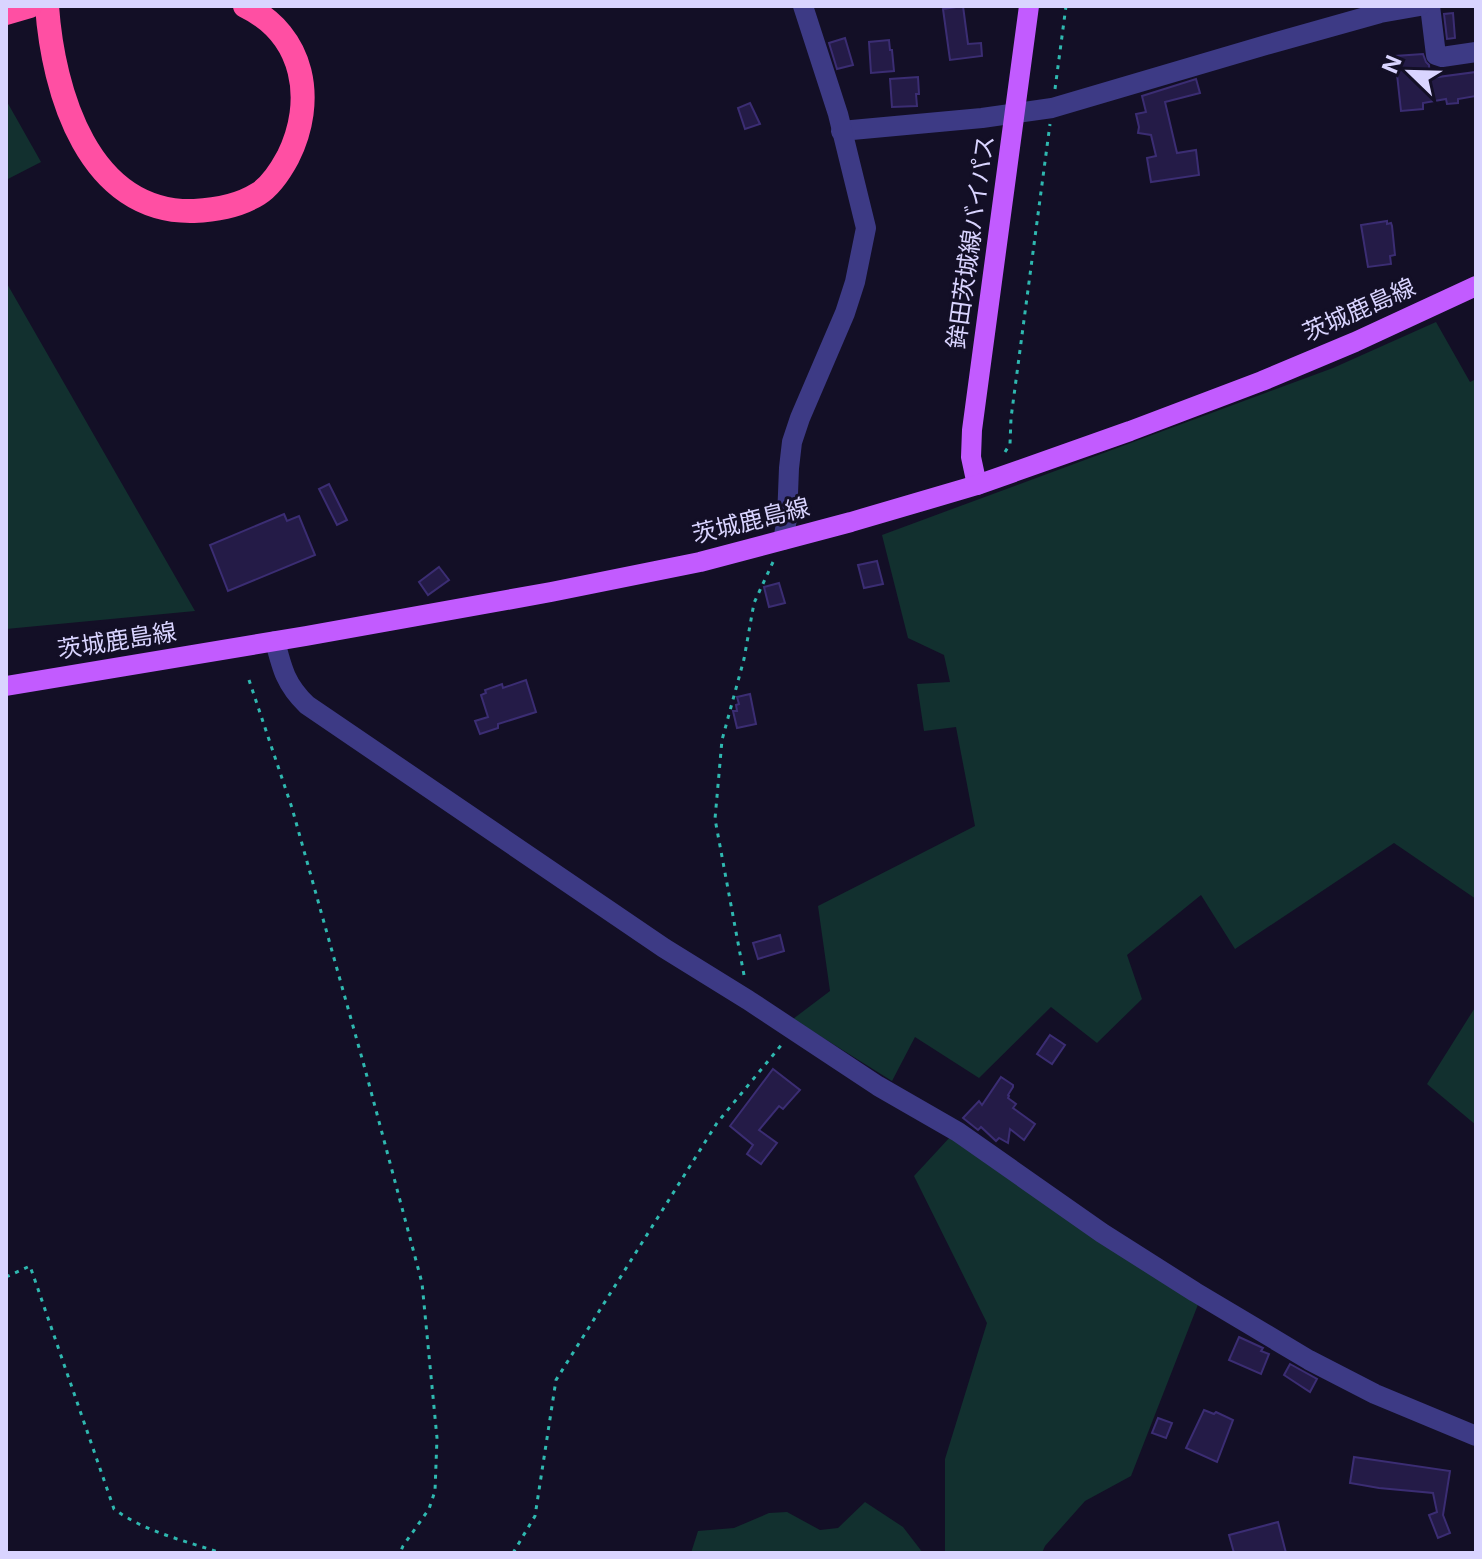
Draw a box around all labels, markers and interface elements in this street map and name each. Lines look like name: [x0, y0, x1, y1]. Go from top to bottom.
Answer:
north arrow: [1370, 32, 1450, 112]
text: N: [1376, 51, 1407, 77]
street label: 鉾田茨城線バイパス: [941, 133, 1000, 351]
street label: 茨城鹿島線: [1298, 272, 1420, 347]
street label: 茨城鹿島線: [689, 492, 813, 549]
street label: 茨城鹿島線: [55, 617, 178, 664]

